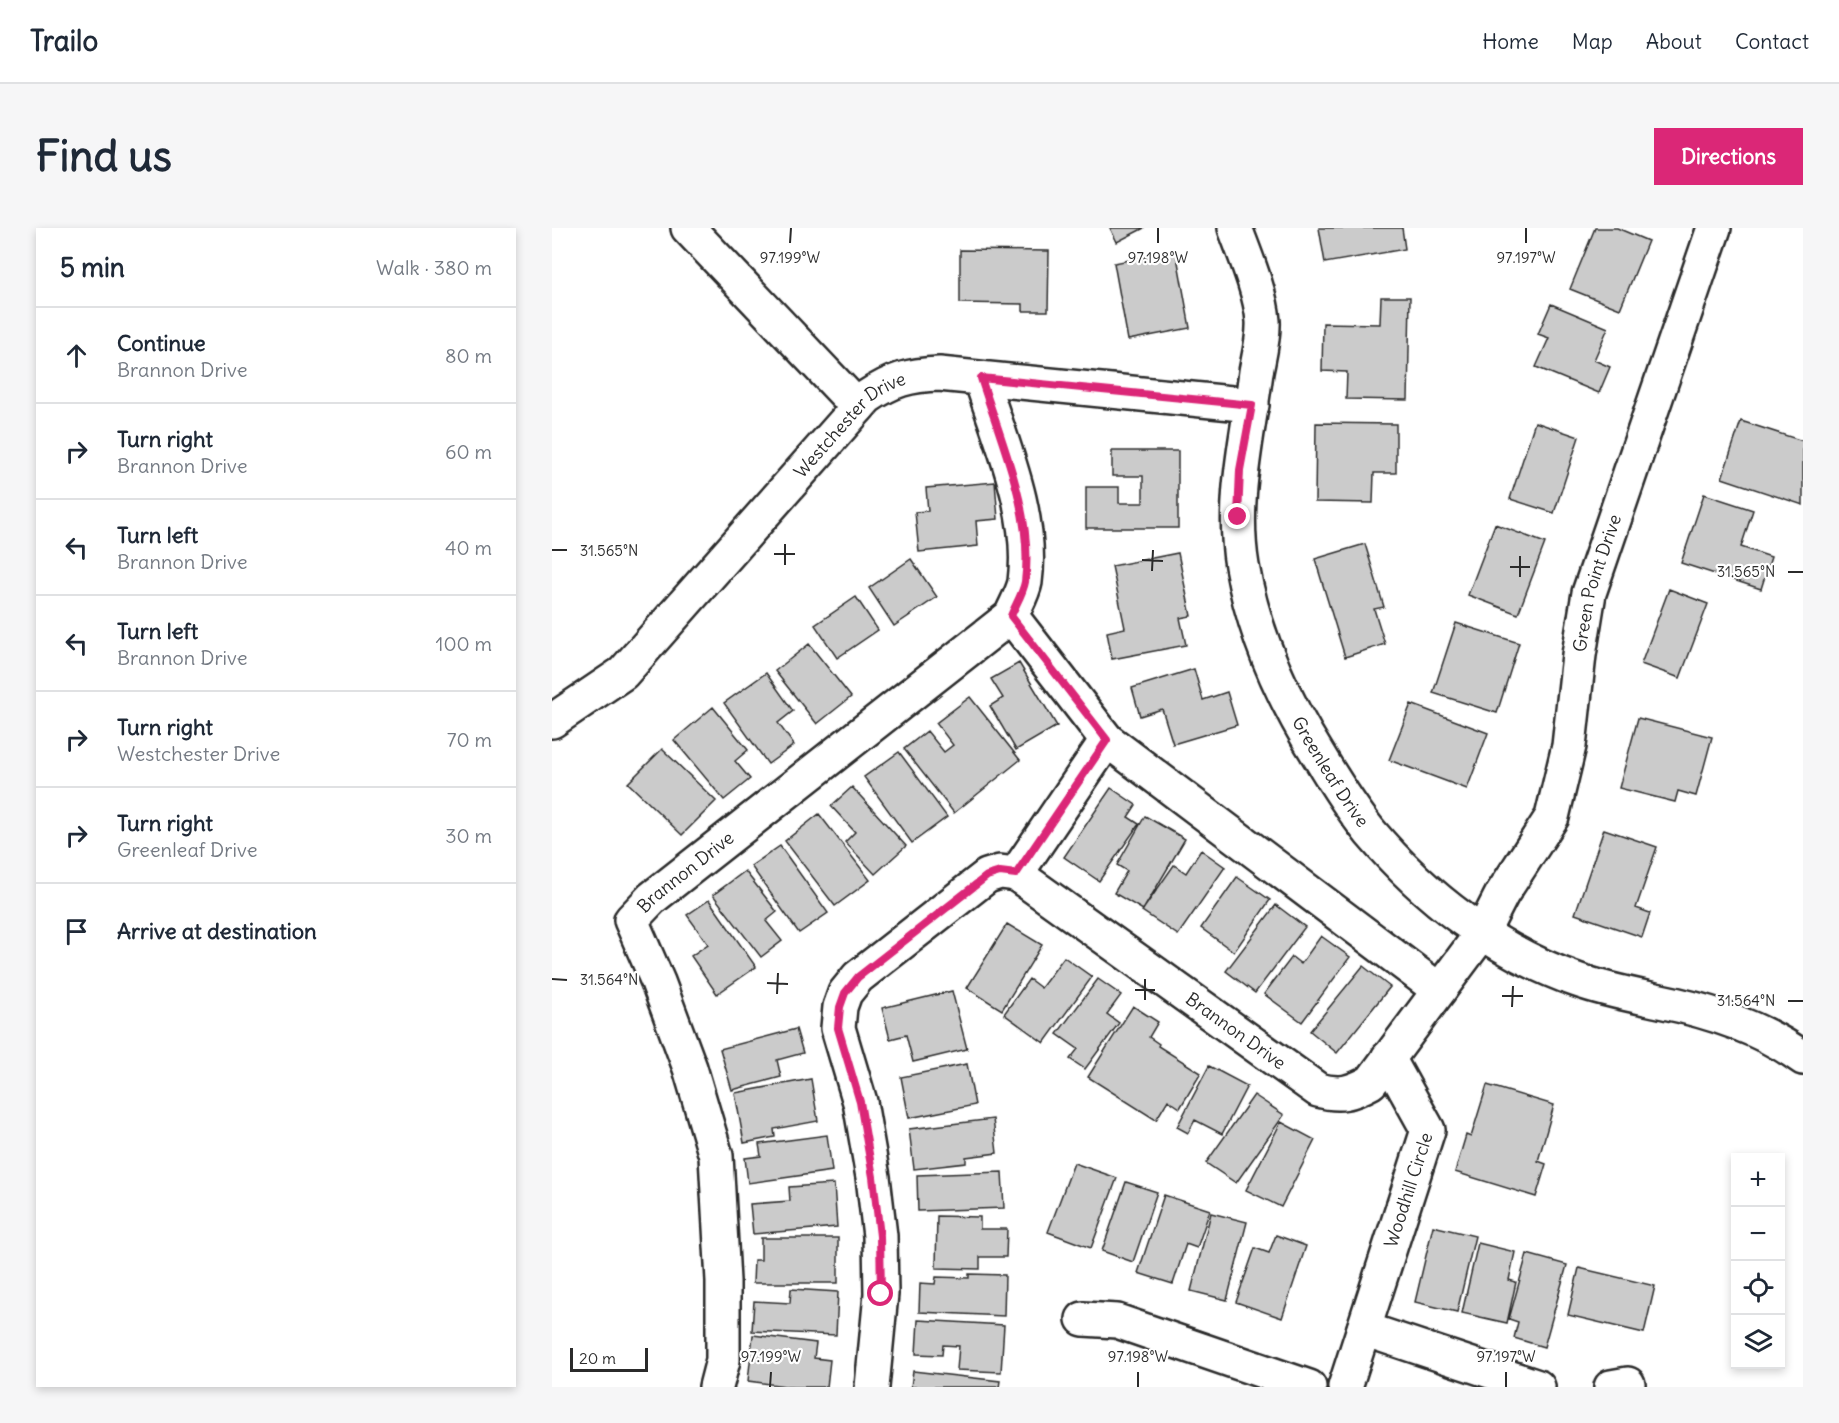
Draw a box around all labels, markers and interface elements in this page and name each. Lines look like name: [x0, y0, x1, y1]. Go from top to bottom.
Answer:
text: Trailo: [30, 23, 98, 59]
text: Home: [1482, 28, 1539, 55]
text: Map: [1572, 28, 1613, 55]
text: About: [1646, 28, 1702, 55]
text: Contact: [1735, 28, 1809, 55]
button: Directions: [1654, 128, 1803, 185]
text: Find us: [36, 130, 172, 182]
text: 97.199°W: [760, 248, 821, 267]
text: 97.198°W: [1128, 248, 1189, 267]
text: 97.197°W: [1496, 248, 1556, 267]
text: 5 min: [60, 251, 125, 284]
text: Walk · 380 m: [376, 255, 492, 280]
text: Continue: [117, 329, 206, 357]
icon: ahead: [60, 339, 93, 372]
text: 80 m: [445, 343, 492, 368]
text: Brannon Drive: [117, 357, 248, 382]
street label: Westchester Drive: [789, 367, 908, 483]
text: Turn right: [117, 425, 213, 453]
icon: right: [60, 435, 93, 468]
text: 60 m: [445, 439, 492, 464]
text: Brannon Drive: [117, 453, 248, 478]
route end: [1224, 503, 1250, 529]
street label: Green Point Drive: [1568, 511, 1626, 653]
text: Turn left: [117, 521, 198, 549]
icon: left: [60, 531, 93, 564]
text: 40 m: [445, 535, 492, 560]
text: 31.565°N: [580, 541, 638, 560]
text: Brannon Drive: [117, 549, 248, 574]
text: 31.565°N: [1717, 562, 1775, 581]
text: Turn left: [117, 617, 198, 645]
icon: left: [60, 627, 93, 660]
text: 100 m: [435, 631, 492, 656]
text: Brannon Drive: [117, 645, 248, 670]
street label: Greenleaf Drive: [1287, 712, 1374, 831]
text: Turn right: [117, 713, 213, 741]
icon: right: [60, 723, 93, 756]
text: 70 m: [447, 727, 492, 752]
text: Westchester Drive: [117, 741, 280, 766]
text: Turn right: [117, 809, 213, 837]
icon: right: [60, 819, 93, 852]
text: 30 m: [445, 823, 492, 848]
street label: Brannon Drive: [632, 826, 738, 917]
text: Greenleaf Drive: [117, 837, 257, 862]
icon: arrive: [60, 915, 93, 948]
text: Arrive at destination: [117, 917, 317, 945]
text: 31.564°N: [580, 970, 638, 989]
street label: Brannon Drive: [1181, 987, 1290, 1074]
text: 31.564°N: [1717, 991, 1775, 1010]
street label: Woodhill Circle: [1379, 1130, 1437, 1250]
map controls: [1731, 1153, 1785, 1369]
button: +: [1731, 1153, 1785, 1207]
button: −: [1731, 1207, 1785, 1261]
button: locate: [1731, 1261, 1785, 1315]
route start: [867, 1280, 893, 1306]
button: layers: [1731, 1315, 1785, 1369]
scale bar: [570, 1345, 648, 1372]
text: 97.199°W: [741, 1347, 802, 1366]
text: 97.198°W: [1108, 1347, 1169, 1366]
text: 97.197°W: [1476, 1347, 1536, 1366]
text: 20 m: [579, 1348, 616, 1368]

